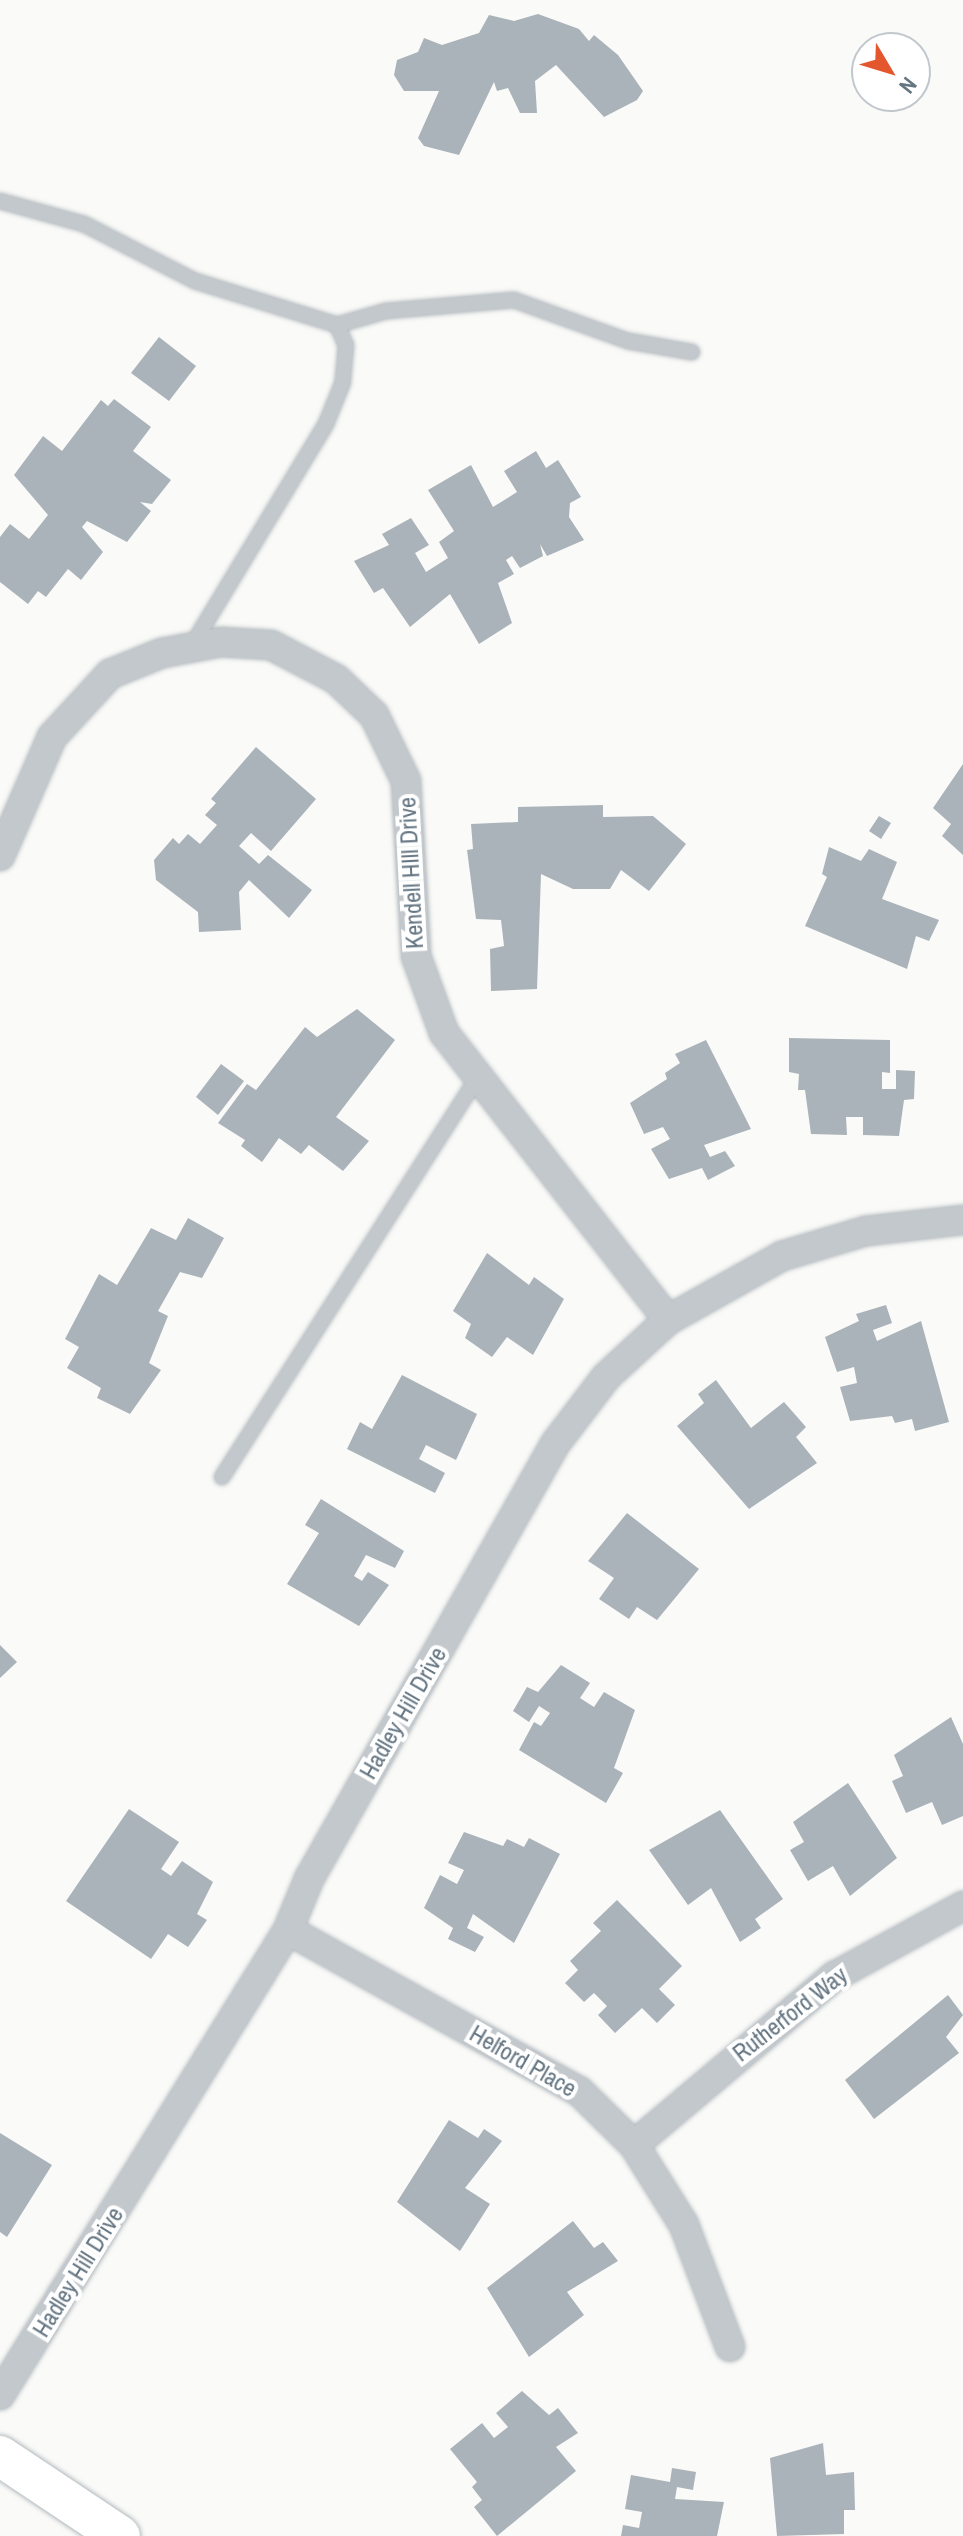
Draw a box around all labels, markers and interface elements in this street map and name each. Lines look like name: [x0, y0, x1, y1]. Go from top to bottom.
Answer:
north arrow: [851, 32, 931, 112]
text: N: [893, 71, 924, 100]
street label: Kendell HIll Drive: [393, 796, 429, 950]
street label: Hadley Hill Drive: [354, 1642, 452, 1784]
street label: Rutherford Way: [727, 1960, 853, 2068]
street label: Helford Place: [465, 2019, 581, 2103]
street label: Hadley Hill Drive: [27, 2202, 129, 2342]

